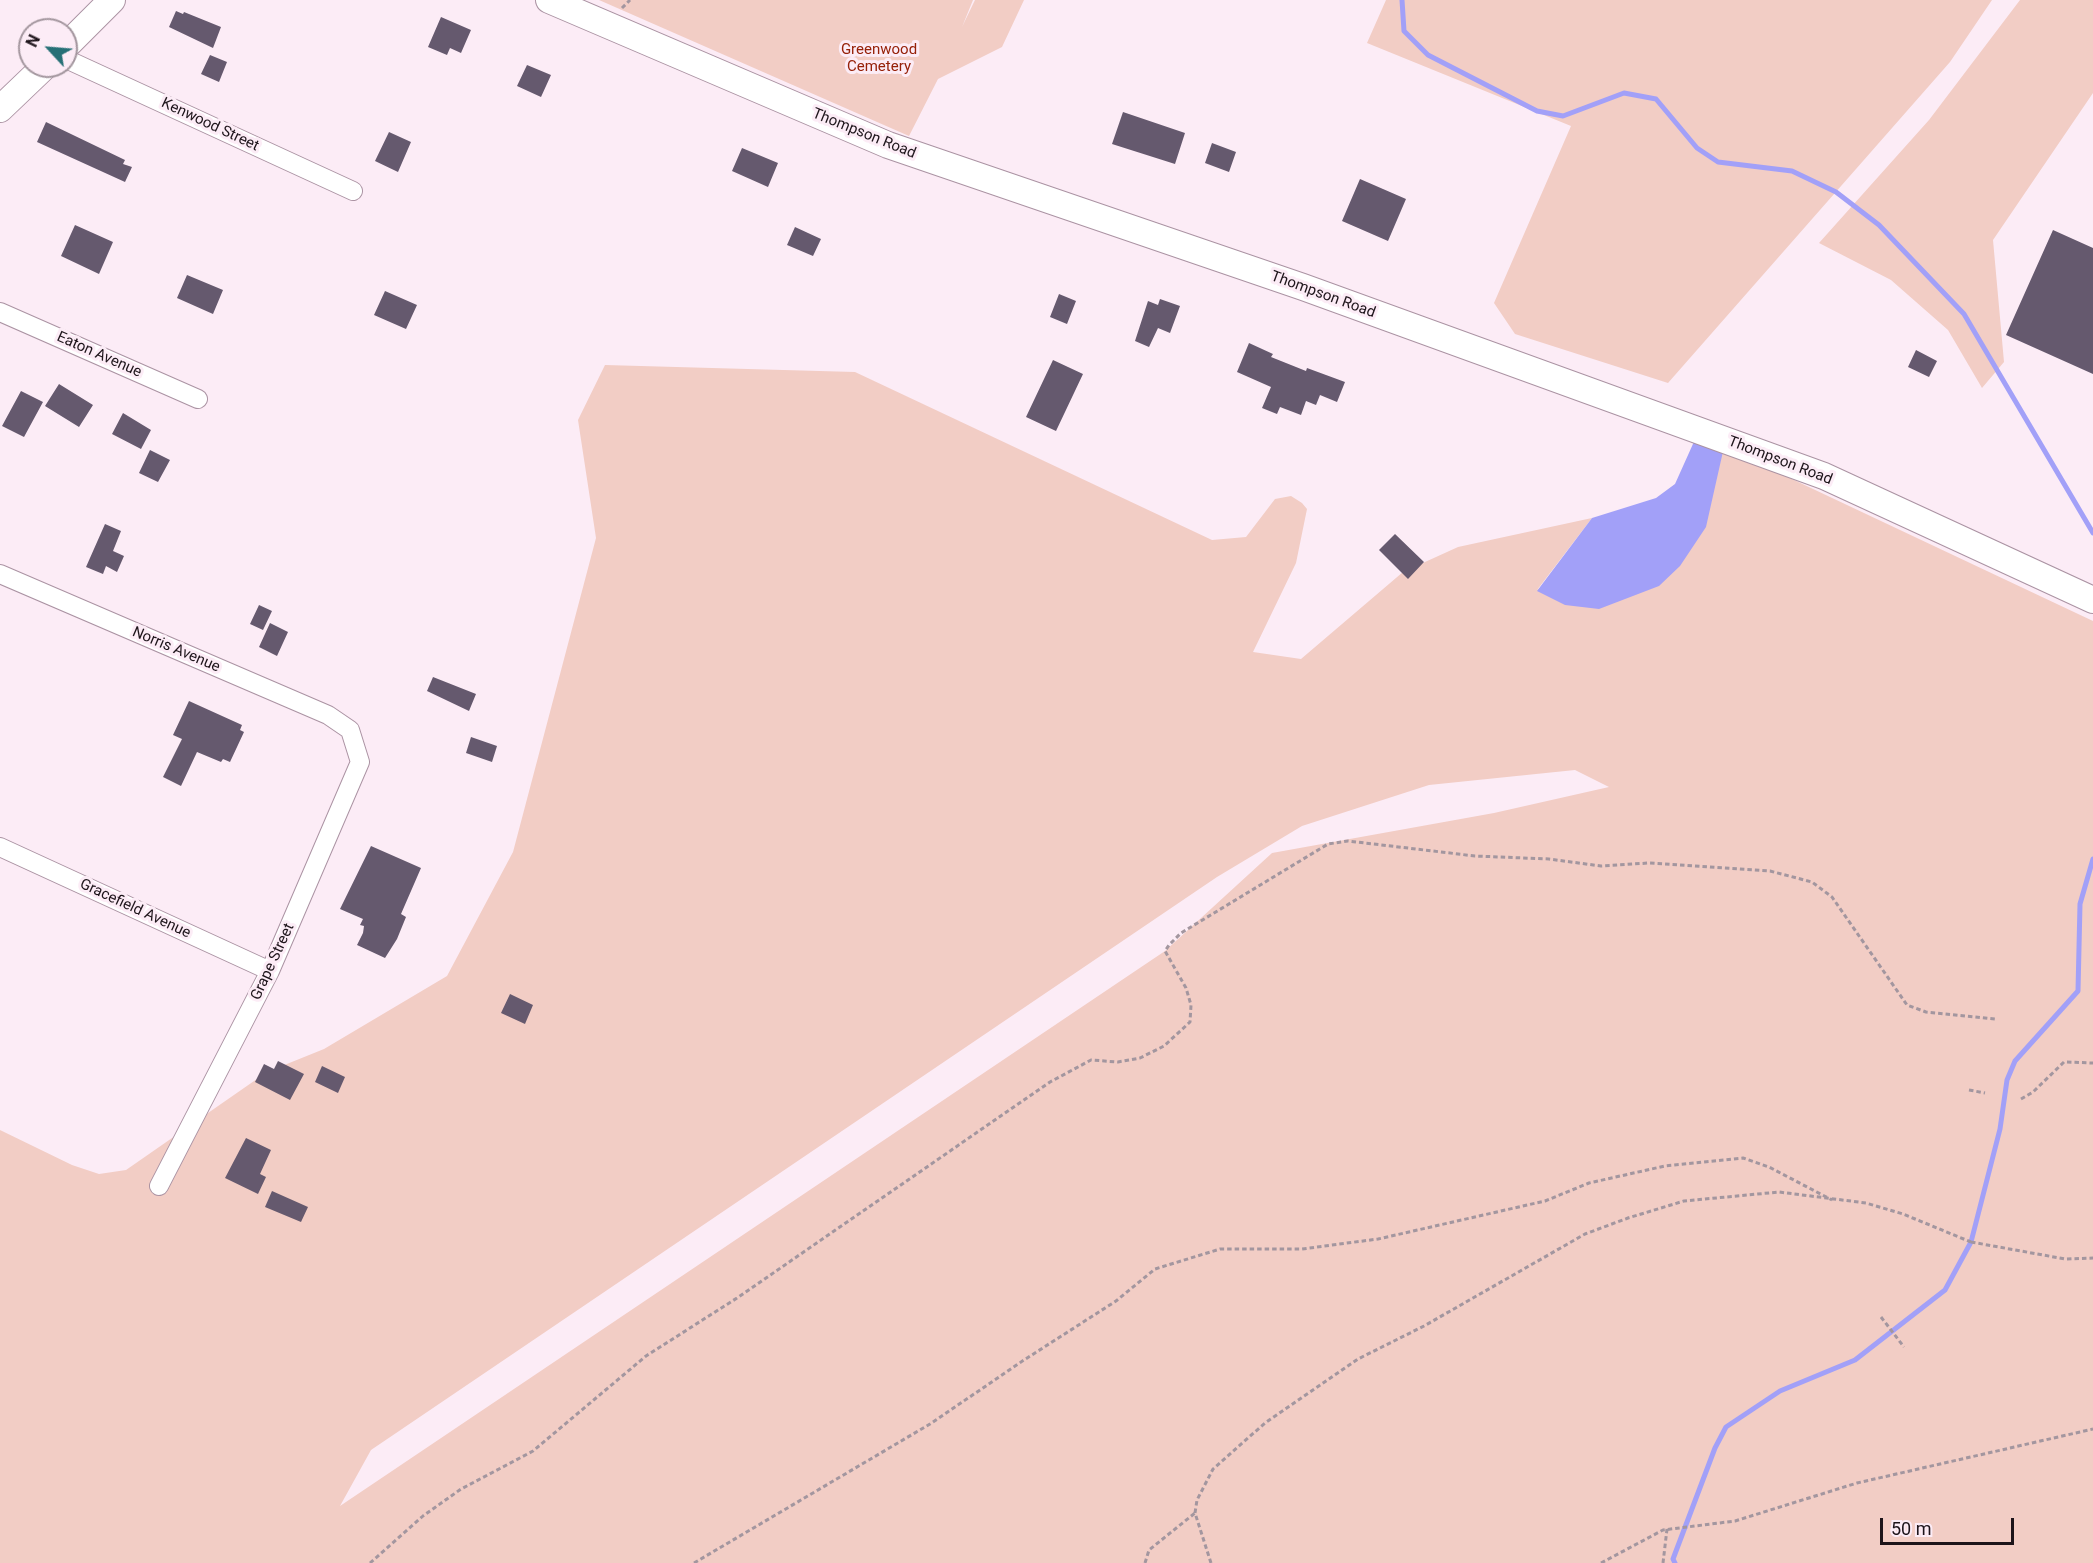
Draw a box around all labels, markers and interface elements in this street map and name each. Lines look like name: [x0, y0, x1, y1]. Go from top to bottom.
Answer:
north arrow: [18, 18, 78, 78]
text: N: [22, 32, 44, 50]
park label: Greenwood Cemetery: [841, 41, 917, 76]
street label: Kenwood Street: [158, 95, 262, 155]
street label: Thompson Road: [810, 105, 918, 163]
street label: Thompson Road: [1268, 268, 1378, 322]
street label: Eaton Avenue: [54, 328, 144, 382]
street label: Thompson Road: [1725, 433, 1835, 489]
street label: Norris Avenue: [129, 623, 223, 677]
street label: Gracefield Avenue: [77, 875, 193, 943]
street label: Grape Street: [247, 921, 299, 1003]
scale bar: [1883, 1506, 2016, 1544]
text: 50 m: [1891, 1518, 1931, 1539]

